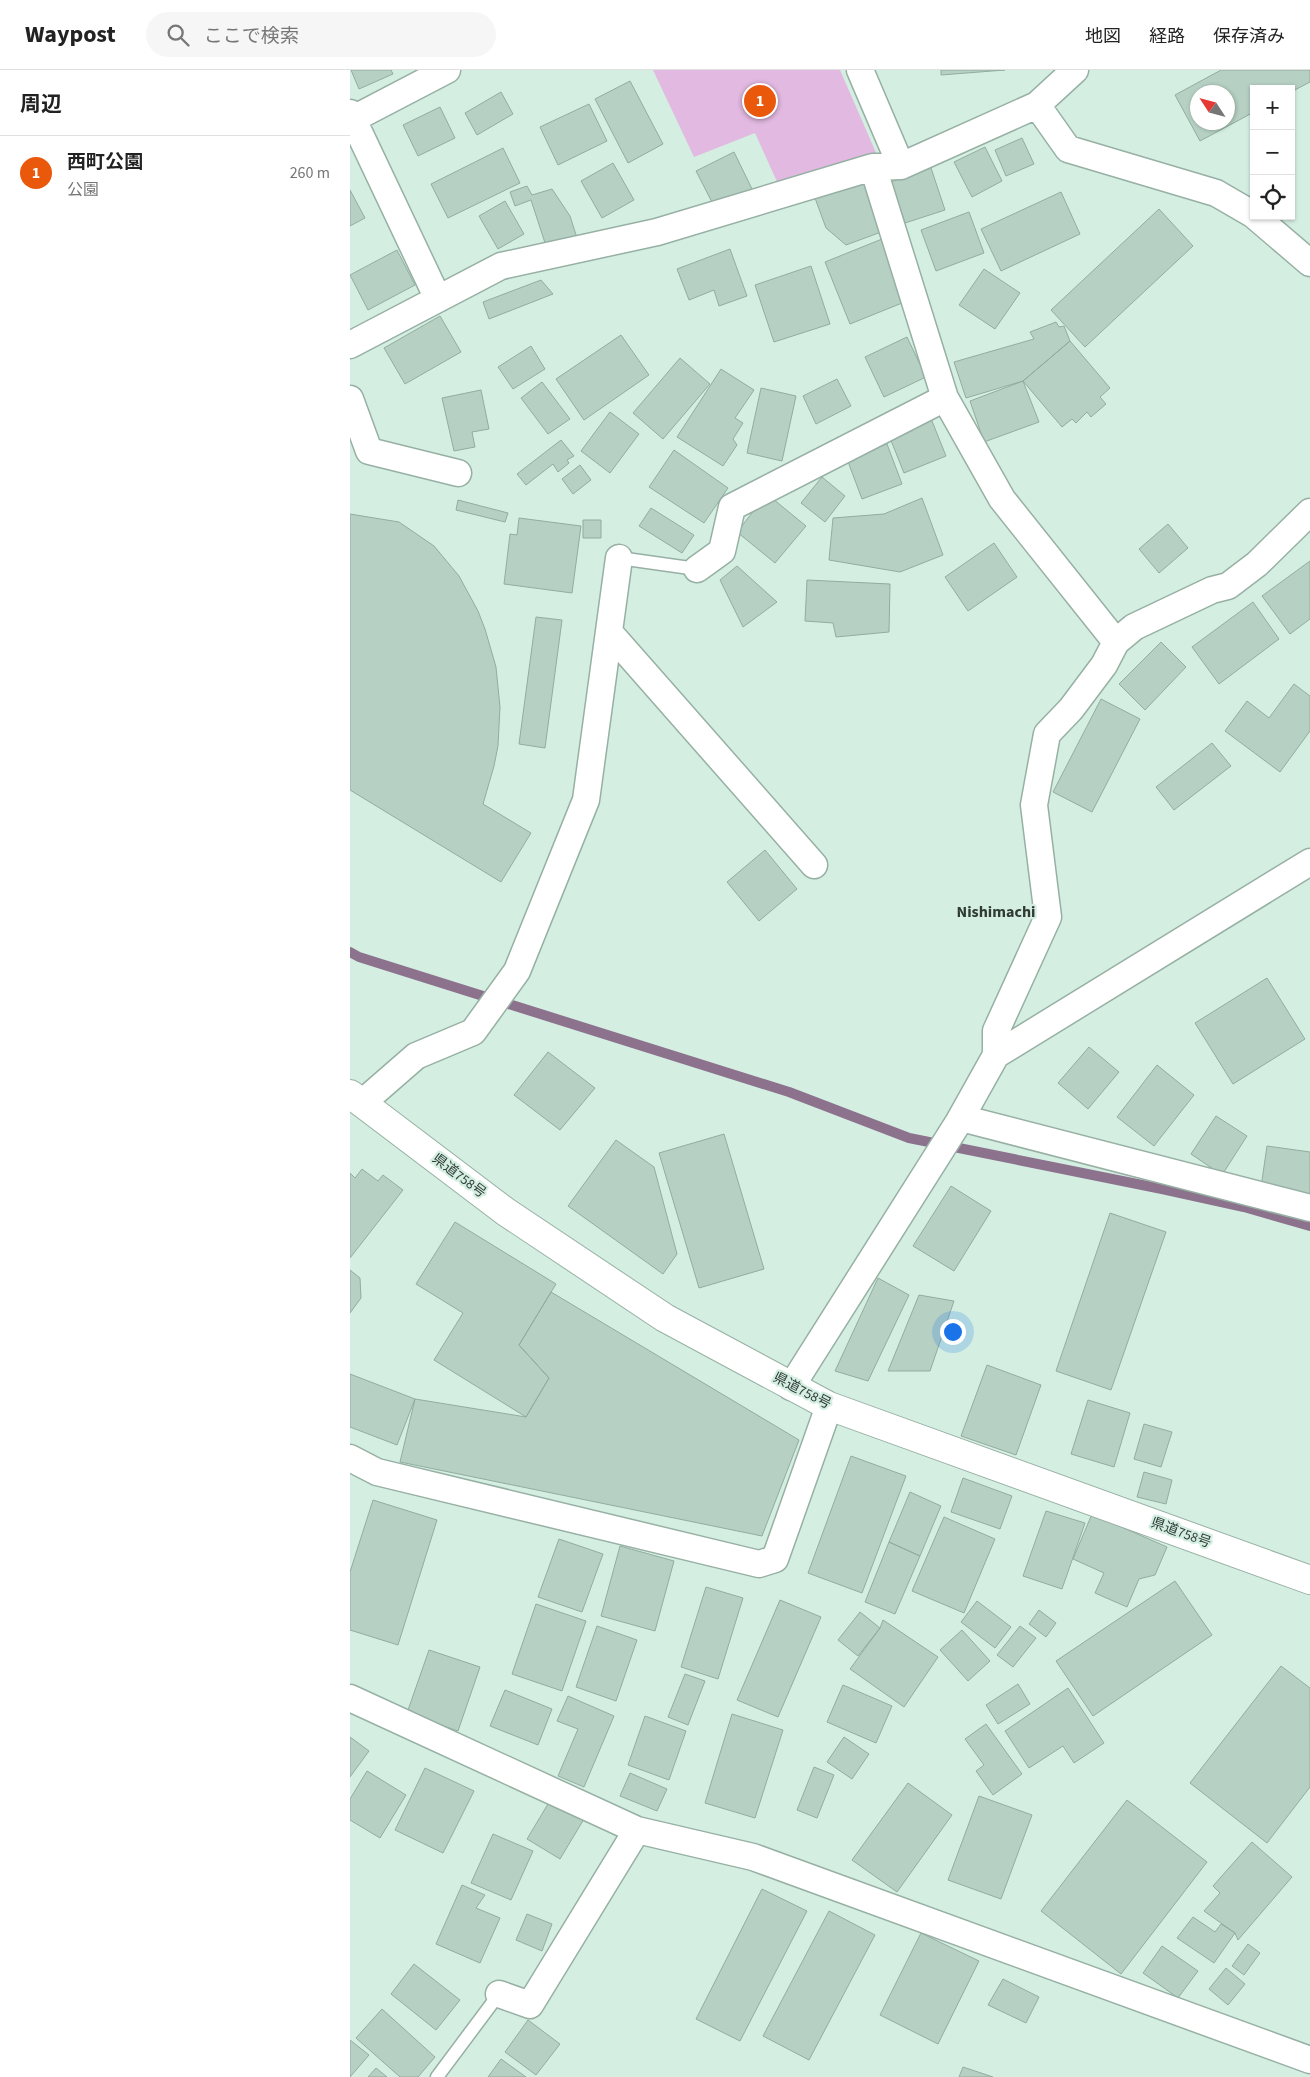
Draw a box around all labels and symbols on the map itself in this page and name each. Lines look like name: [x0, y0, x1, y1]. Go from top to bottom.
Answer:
pin: 1: [744, 82, 776, 120]
north arrow: [1190, 85, 1235, 130]
district label: Nishimachi: [957, 901, 1035, 923]
street label: 県道758号: [428, 1149, 490, 1203]
your location: [940, 1319, 966, 1345]
street label: 県道758号: [769, 1368, 835, 1414]
street label: 県道758号: [1148, 1513, 1214, 1553]

